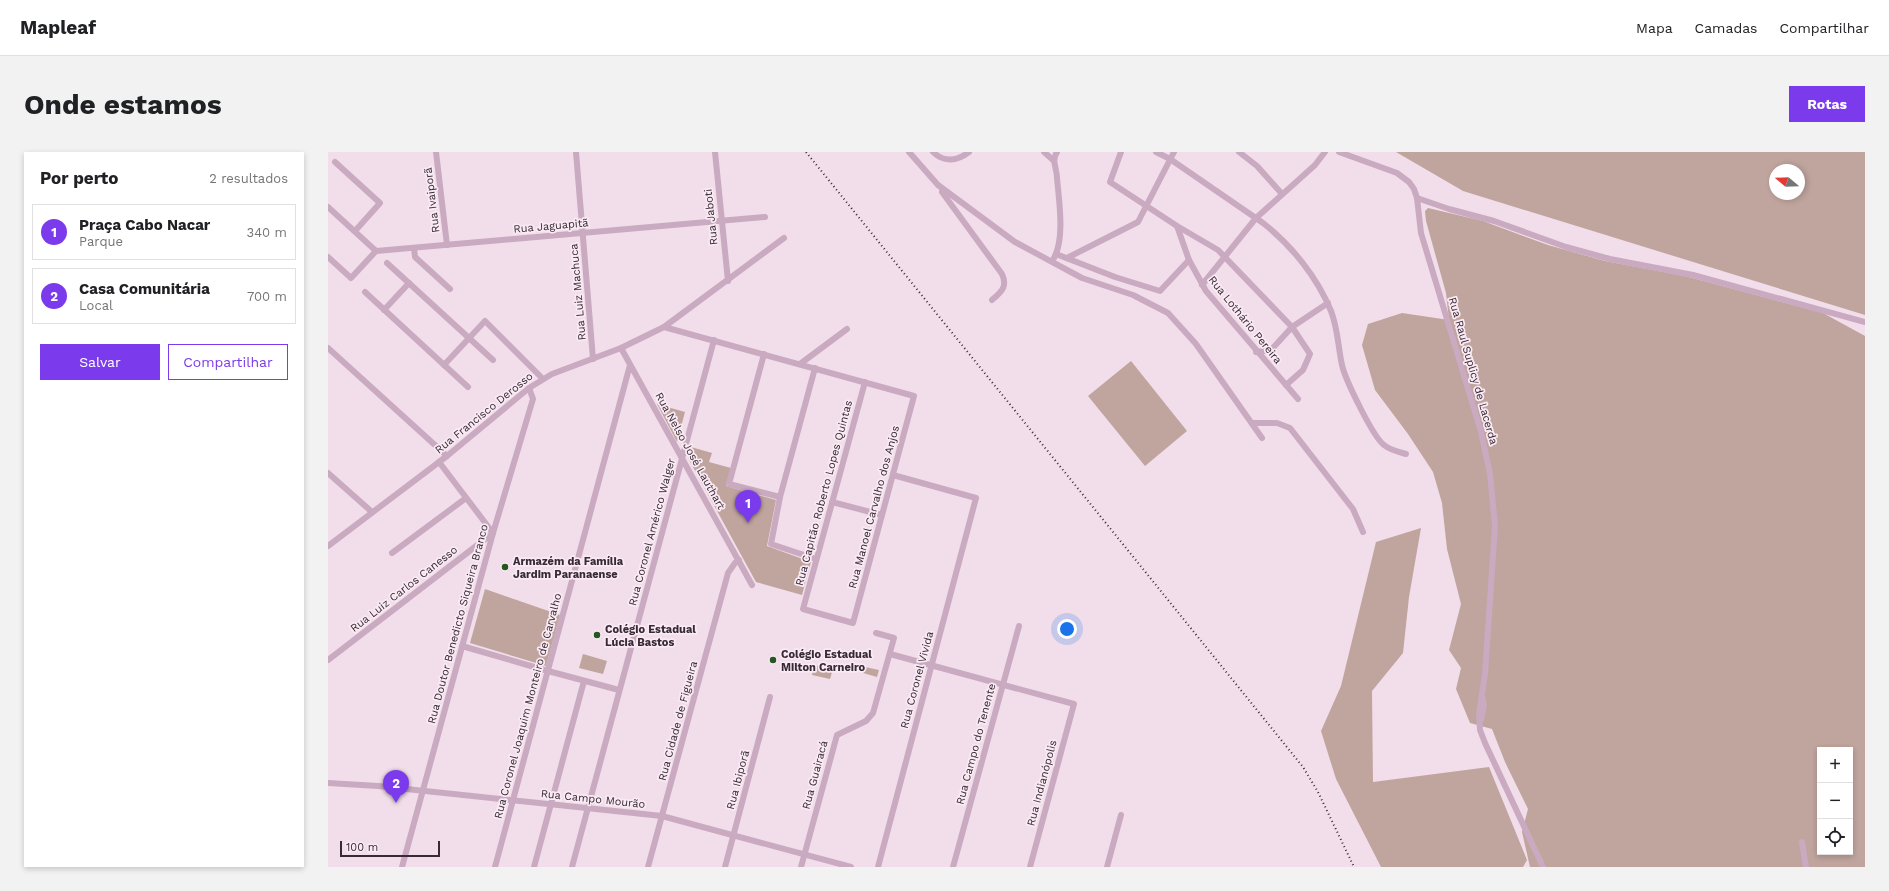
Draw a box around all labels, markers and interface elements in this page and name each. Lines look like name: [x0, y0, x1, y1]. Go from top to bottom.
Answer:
text: Mapleaf: [20, 16, 96, 39]
text: Mapa: [1636, 20, 1673, 36]
text: Camadas: [1695, 20, 1757, 36]
text: Compartilhar: [1779, 20, 1869, 36]
button: Rotas: [1789, 86, 1865, 122]
text: Onde estamos: [24, 88, 222, 121]
north arrow: [1769, 164, 1805, 200]
street label: Rua Ivaiporã: [422, 167, 442, 233]
text: Por perto: [40, 168, 118, 188]
text: 2 resultados: [209, 171, 288, 186]
street label: Rua Jaboti: [702, 188, 720, 246]
text: Praça Cabo Nacar: [79, 216, 210, 234]
street label: Rua Jaguapitã: [513, 216, 589, 236]
text: 1: [51, 225, 57, 240]
text: 340 m: [247, 225, 287, 240]
text: Parque: [79, 234, 123, 249]
street label: Rua Luiz Machuca: [567, 243, 589, 341]
street label: Rua Lothário Pereira: [1206, 274, 1284, 366]
text: Casa Comunitária: [79, 280, 210, 298]
text: 2: [50, 289, 58, 304]
text: 700 m: [247, 289, 287, 304]
street label: Rua Raul Suplicy de Lacerda: [1446, 296, 1500, 446]
text: Local: [79, 298, 113, 313]
button: Salvar: [40, 344, 160, 380]
button: Compartilhar: [168, 344, 288, 380]
street label: Rua Francisco Derosso: [432, 370, 536, 456]
street label: Rua Nelso José Lauthart: [652, 390, 728, 512]
street label: Rua Capitão Roberto Lopes Quintas: [793, 399, 855, 587]
street label: Rua Manoel Carvalho dos Anjos: [846, 424, 902, 590]
street label: Rua Coronel Américo Walger: [626, 456, 678, 607]
pin: 1: [735, 490, 761, 523]
street label: Rua Doutor Benedicto Siqueira Branco: [425, 523, 491, 725]
street label: Rua Luiz Carlos Canesso: [348, 543, 460, 635]
place label: Armazém da Família Jardim Paranaense: [513, 555, 624, 581]
marker: Armazém da Família Jardim Paranaense: [500, 562, 510, 572]
street label: Rua Coronel Joaquim Monteiro de Carvalho: [492, 592, 564, 820]
your location: [1057, 619, 1077, 639]
place label: Colégio Estadual Lúcia Bastos: [605, 623, 696, 649]
marker: Colégio Estadual Lúcia Bastos: [592, 630, 602, 640]
street label: Rua Coronel Vivida: [898, 630, 936, 730]
place label: Colégio Estadual Milton Carneiro: [781, 648, 872, 674]
marker: Colégio Estadual Milton Carneiro: [768, 655, 778, 665]
street label: Rua Cidade de Figueira: [656, 660, 700, 782]
street label: Rua Campo do Tenente: [954, 682, 998, 806]
street label: Rua Indianópolis: [1024, 738, 1060, 828]
street label: Rua Guairacá: [800, 739, 830, 811]
map controls: [1817, 747, 1853, 855]
button: +: [1817, 747, 1853, 783]
street label: Rua Ibiporã: [724, 749, 752, 811]
pin: 2: [383, 770, 409, 803]
button: −: [1817, 783, 1853, 819]
street label: Rua Campo Mourão: [540, 787, 646, 811]
button: locate: [1817, 819, 1853, 855]
scale bar: [340, 839, 440, 858]
text: 100 m: [346, 841, 378, 854]

